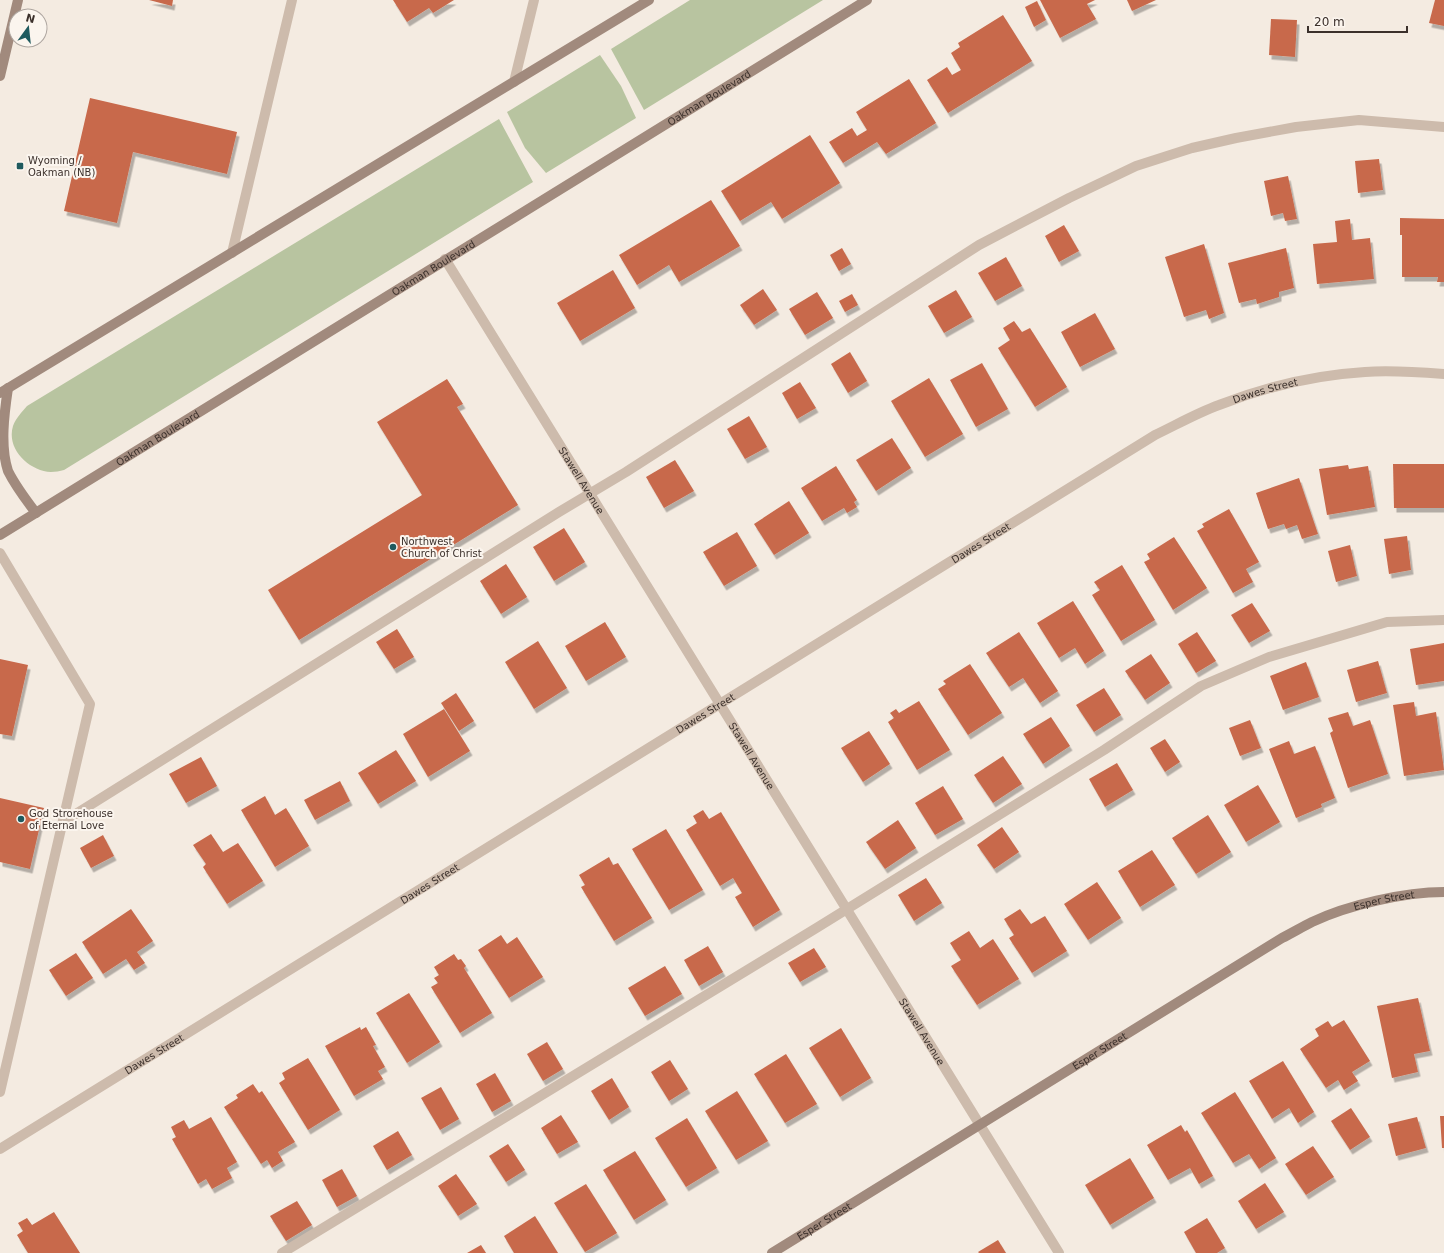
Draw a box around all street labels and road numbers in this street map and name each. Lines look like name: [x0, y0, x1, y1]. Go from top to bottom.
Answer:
street label: Oakman Boulevard: [665, 68, 753, 127]
street label: Oakman Boulevard: [389, 238, 477, 298]
street label: Dawes Street: [1231, 376, 1299, 405]
street label: Oakman Boulevard: [114, 408, 201, 468]
street label: Stawell Avenue: [557, 445, 606, 516]
street label: Dawes Street: [949, 520, 1012, 565]
street label: Dawes Street: [674, 691, 737, 735]
street label: Stawell Avenue: [727, 720, 777, 791]
street label: Dawes Street: [398, 861, 461, 906]
street label: Esper Street: [1352, 888, 1415, 912]
street label: Stawell Avenue: [897, 996, 947, 1067]
street label: Esper Street: [1070, 1030, 1129, 1072]
street label: Dawes Street: [123, 1031, 185, 1076]
street label: Esper Street: [795, 1200, 853, 1242]

